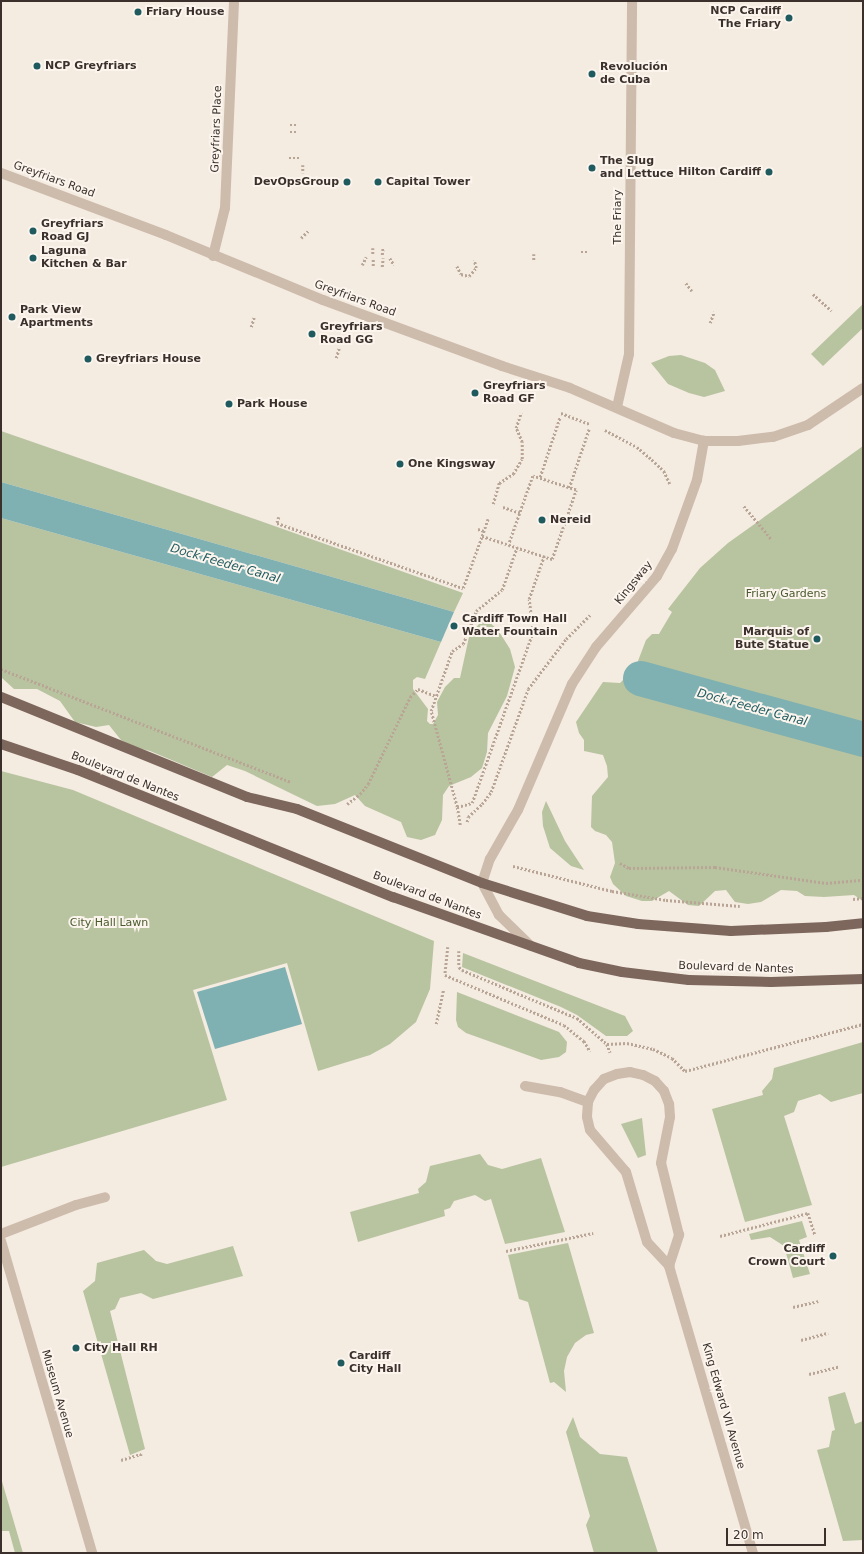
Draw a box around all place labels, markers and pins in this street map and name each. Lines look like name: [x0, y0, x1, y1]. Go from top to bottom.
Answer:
place label: Friary House: [146, 5, 224, 19]
place label: NCP Cardiff The Friary: [710, 5, 781, 31]
marker: Friary House: [133, 7, 143, 17]
marker: NCP Cardiff The Friary: [784, 13, 794, 23]
place label: NCP Greyfriars: [45, 59, 137, 73]
marker: NCP Greyfriars: [32, 61, 42, 71]
place label: Revolución de Cuba: [600, 61, 668, 87]
marker: Revolución de Cuba: [587, 69, 597, 79]
place label: The Slug and Lettuce: [600, 155, 674, 181]
marker: The Slug and Lettuce: [587, 163, 597, 173]
place label: Hilton Cardiff: [678, 165, 761, 179]
marker: Hilton Cardiff: [764, 167, 774, 177]
place label: DevOpsGroup: [254, 175, 339, 189]
place label: Capital Tower: [386, 175, 470, 189]
marker: DevOpsGroup: [342, 177, 352, 187]
marker: Capital Tower: [373, 177, 383, 187]
place label: Greyfriars Road GJ: [41, 218, 103, 244]
marker: Greyfriars Road GJ: [28, 226, 38, 236]
place label: Laguna Kitchen & Bar: [41, 245, 127, 271]
marker: Laguna Kitchen & Bar: [28, 253, 38, 263]
place label: Park View Apartments: [20, 304, 93, 330]
marker: Park View Apartments: [7, 312, 17, 322]
place label: Greyfriars Road GG: [320, 321, 382, 347]
marker: Greyfriars Road GG: [307, 329, 317, 339]
place label: Greyfriars House: [96, 352, 201, 366]
marker: Greyfriars House: [83, 354, 93, 364]
place label: Greyfriars Road GF: [483, 380, 545, 406]
marker: Greyfriars Road GF: [470, 388, 480, 398]
place label: Park House: [237, 397, 307, 411]
marker: Park House: [224, 399, 234, 409]
place label: One Kingsway: [408, 457, 495, 471]
marker: One Kingsway: [395, 459, 405, 469]
place label: Nereid: [550, 513, 591, 527]
marker: Nereid: [537, 515, 547, 525]
place label: Cardiff Town Hall Water Fountain: [462, 613, 567, 639]
marker: Cardiff Town Hall Water Fountain: [449, 621, 459, 631]
place label: Marquis of Bute Statue: [735, 626, 809, 652]
marker: Marquis of Bute Statue: [812, 634, 822, 644]
place label: Cardiff Crown Court: [748, 1243, 825, 1269]
marker: Cardiff Crown Court: [828, 1251, 838, 1261]
place label: City Hall RH: [84, 1341, 158, 1355]
marker: City Hall RH: [71, 1343, 81, 1353]
place label: Cardiff City Hall: [349, 1350, 401, 1376]
marker: Cardiff City Hall: [336, 1358, 346, 1368]

